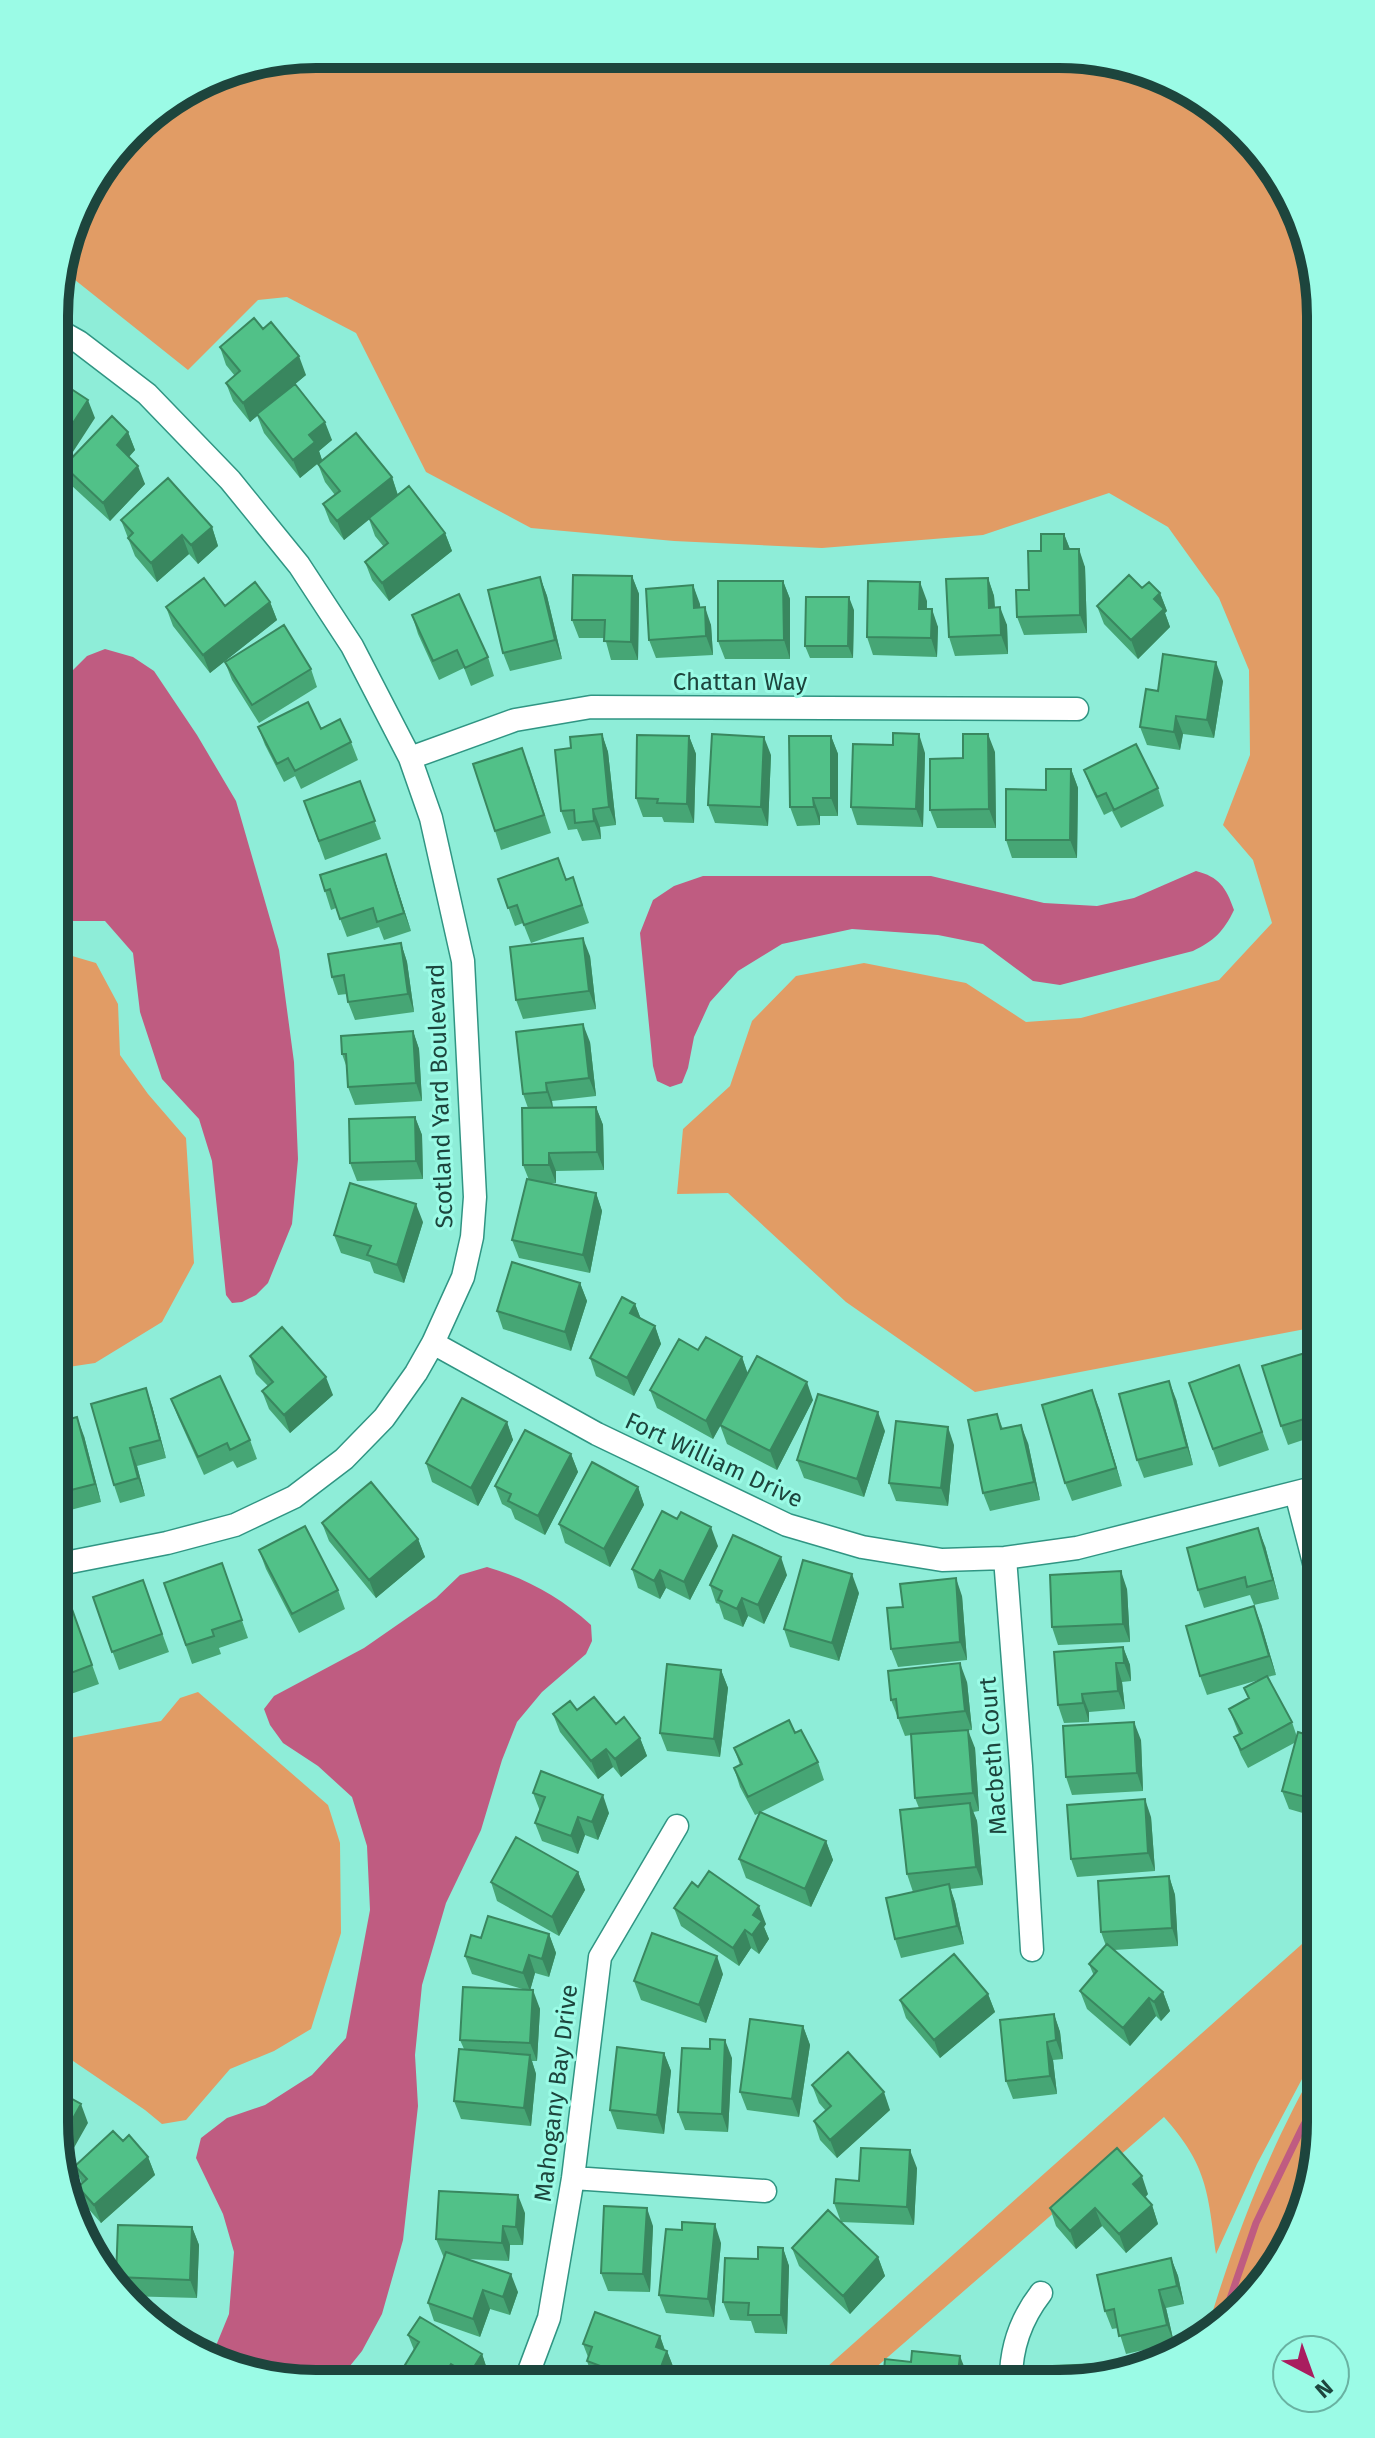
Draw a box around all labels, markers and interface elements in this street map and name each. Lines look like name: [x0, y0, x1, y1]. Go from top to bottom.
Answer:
street label: Chattan Way: [673, 668, 807, 696]
street label: Scotland Yard Boulevard: [421, 963, 459, 1229]
street label: Fort William Drive: [621, 1407, 807, 1513]
street label: Macbeth Court: [973, 1676, 1012, 1836]
street label: Mahogany Bay Drive: [529, 1983, 583, 2203]
north arrow: [1271, 2334, 1351, 2414]
text: N: [1309, 2374, 1338, 2404]

